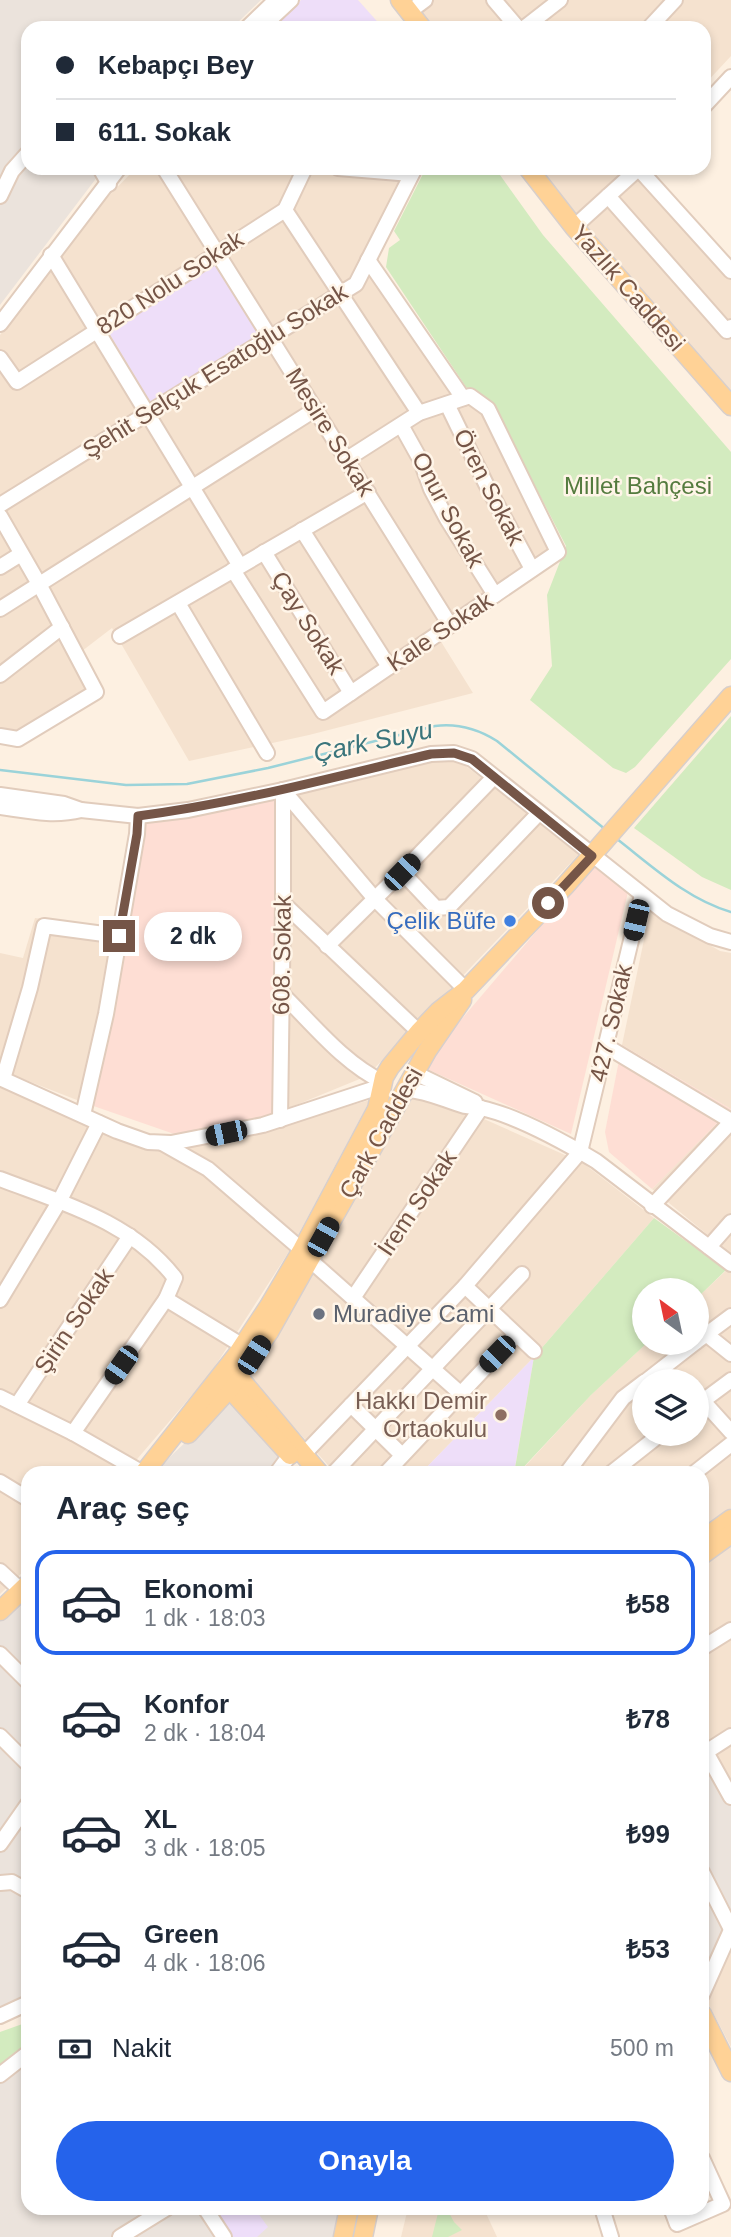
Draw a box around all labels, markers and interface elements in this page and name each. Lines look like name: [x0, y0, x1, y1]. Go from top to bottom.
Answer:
text: Kebapçı Bey: [98, 50, 254, 80]
text: 611. Sokak: [98, 117, 231, 147]
street label: Yazlık Caddesi: [566, 219, 690, 356]
street label: 820 Nolu Sokak: [91, 225, 249, 340]
street label: Şehit Selçuk Esatoğlu Sokak: [77, 277, 353, 463]
street label: Mesire Sokak: [280, 363, 381, 501]
street label: Ören Sokak: [449, 424, 531, 550]
street label: Onur Sokak: [407, 447, 491, 573]
park label: Millet Bahçesi: [564, 472, 712, 499]
street label: Çay Sokak: [266, 566, 351, 680]
street label: Kale Sokak: [382, 586, 498, 677]
water label: Çark Suyu: [311, 714, 435, 768]
car: [380, 850, 425, 894]
route start: [532, 887, 564, 919]
street label: 608. Sokak: [267, 894, 296, 1015]
car: [622, 897, 651, 943]
place label: Çelik Büfe: [387, 907, 496, 934]
callout: 2 dk: [144, 912, 242, 960]
marker: Çelik Büfe: [502, 913, 518, 929]
route end: [103, 920, 135, 952]
text: 2 dk: [170, 923, 216, 949]
street label: 427. Sokak: [584, 960, 637, 1084]
street label: Çark Caddesi: [334, 1063, 428, 1203]
car: [204, 1118, 249, 1148]
street label: İrem Sokak: [371, 1144, 462, 1261]
car: [304, 1214, 343, 1260]
street label: Şirin Sokak: [28, 1262, 119, 1379]
north arrow: [632, 1278, 709, 1354]
map controls: [632, 1278, 709, 1446]
place label: Muradiye Cami: [333, 1300, 494, 1327]
marker: Muradiye Cami: [311, 1306, 327, 1322]
car: [234, 1332, 275, 1378]
car: [475, 1332, 520, 1376]
car: [101, 1342, 142, 1388]
button: layers: [632, 1369, 709, 1446]
place label: Hakkı Demir Ortaokulu: [355, 1387, 487, 1442]
marker: Hakkı Demir Ortaokulu: [493, 1407, 509, 1423]
text: Araç seç: [56, 1490, 189, 1526]
icon: car: [60, 1571, 123, 1634]
text: Ekonomi: [144, 1574, 254, 1604]
text: ₺58: [626, 1589, 670, 1619]
text: 1 dk · 18:03: [144, 1605, 265, 1631]
icon: car: [60, 1686, 123, 1749]
text: Konfor: [144, 1689, 229, 1719]
text: ₺78: [626, 1704, 670, 1734]
text: 2 dk · 18:04: [144, 1720, 265, 1746]
icon: car: [60, 1801, 123, 1864]
text: XL: [144, 1804, 177, 1834]
text: ₺99: [626, 1819, 670, 1849]
text: 3 dk · 18:05: [144, 1835, 265, 1861]
icon: car: [60, 1916, 123, 1979]
text: Green: [144, 1919, 219, 1949]
text: ₺53: [626, 1934, 670, 1964]
text: 4 dk · 18:06: [144, 1950, 265, 1976]
icon: cash: [56, 2030, 94, 2068]
text: Nakit: [112, 2033, 171, 2063]
text: 500 m: [610, 2035, 674, 2061]
button: Onayla: [56, 2121, 674, 2201]

